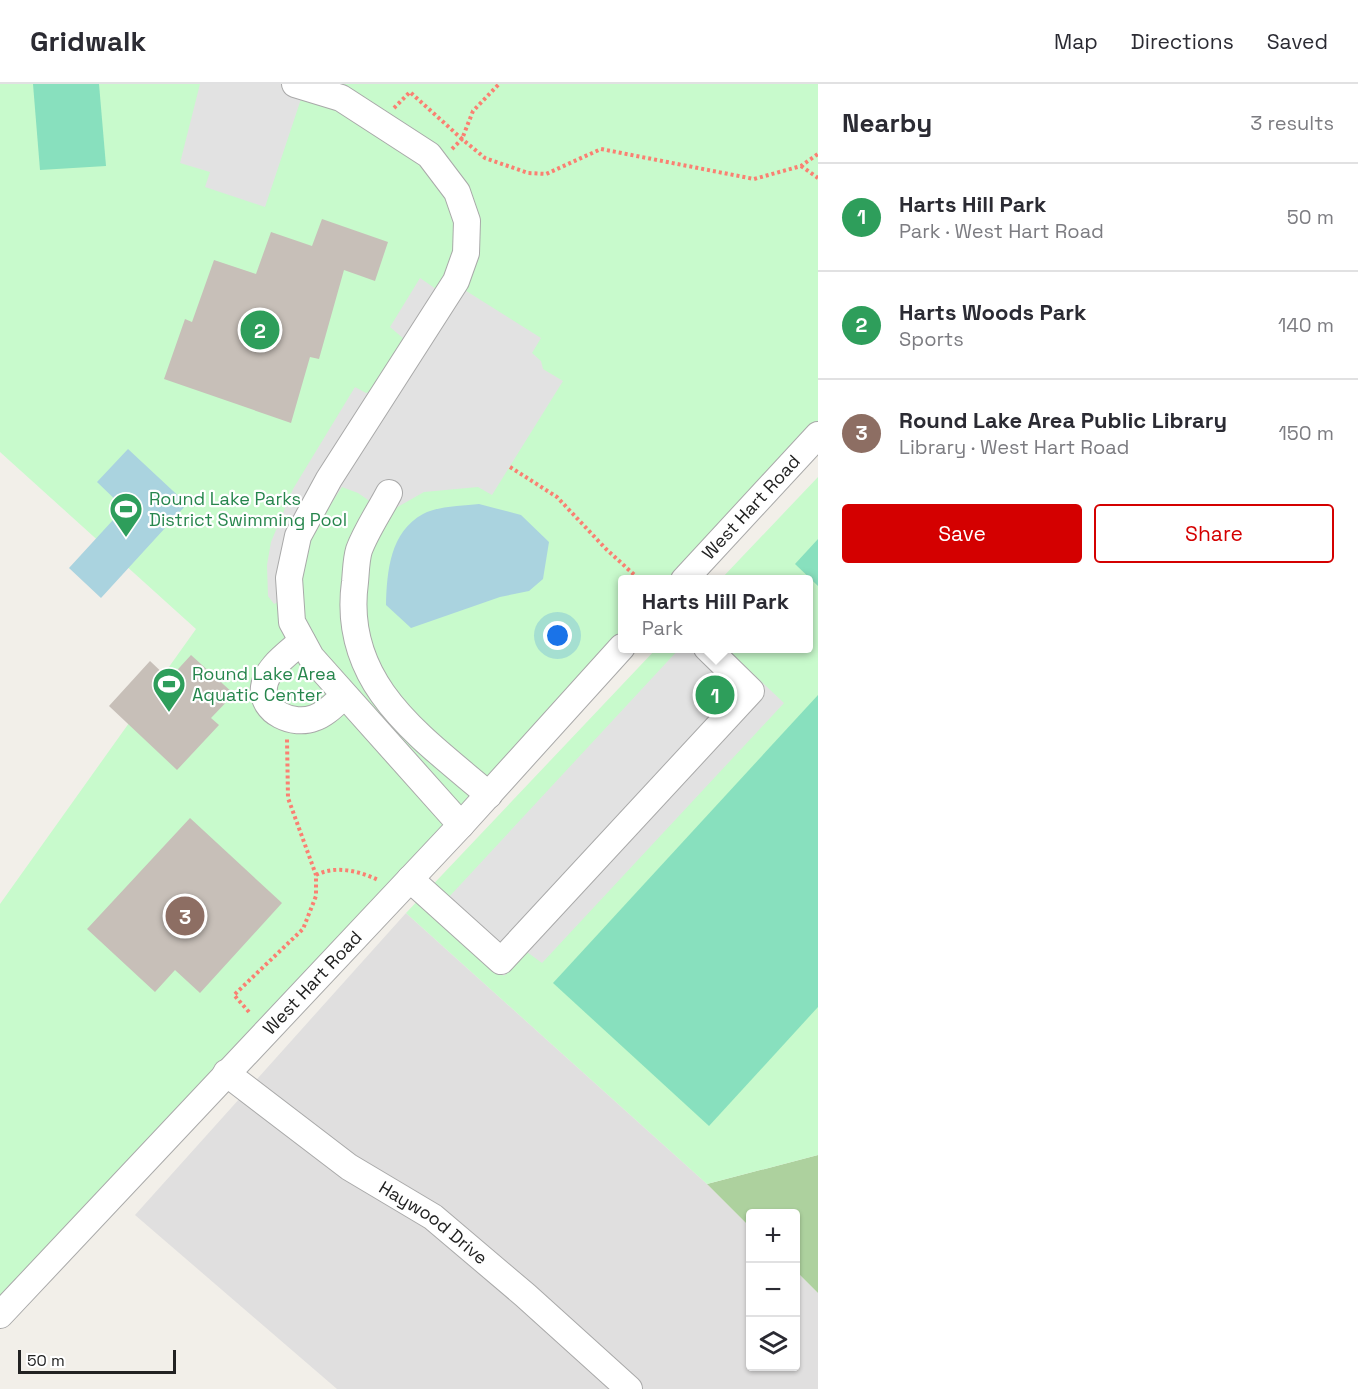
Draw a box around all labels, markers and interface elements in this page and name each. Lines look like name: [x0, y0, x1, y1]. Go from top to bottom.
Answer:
text: Gridwalk: [30, 23, 146, 59]
text: Map: [1054, 28, 1098, 55]
text: Directions: [1131, 28, 1234, 55]
text: Saved: [1267, 28, 1328, 55]
text: Nearby: [842, 106, 932, 140]
text: 3 results: [1250, 110, 1334, 136]
text: Harts Hill Park: [899, 190, 1047, 218]
text: 1: [857, 204, 866, 230]
text: 50 m: [1287, 204, 1334, 230]
text: Park · West Hart Road: [899, 218, 1104, 244]
text: Harts Woods Park: [899, 298, 1087, 326]
pin: 2: [240, 308, 280, 352]
text: 2: [856, 312, 867, 338]
text: 140 m: [1278, 312, 1334, 338]
text: Sports: [899, 326, 964, 352]
text: Round Lake Area Public Library: [899, 406, 1227, 434]
text: 3: [855, 420, 868, 446]
text: 150 m: [1279, 420, 1334, 446]
text: Library · West Hart Road: [899, 434, 1129, 460]
street label: West Hart Road: [697, 450, 805, 564]
place label: Round Lake Parks District Swimming Pool: [149, 487, 347, 531]
sports icon: Round Lake Parks District Swimming Pool: [108, 491, 144, 538]
button: Save: [842, 504, 1082, 563]
button: Share: [1094, 504, 1334, 563]
popup: [618, 575, 813, 653]
text: Harts Hill Park: [642, 587, 789, 615]
text: Park: [642, 615, 683, 641]
your location: [543, 621, 572, 650]
place label: Round Lake Area Aquatic Center: [192, 662, 336, 706]
sports icon: Round Lake Area Aquatic Center: [151, 666, 187, 713]
pin: 1: [696, 672, 734, 718]
pin: 3: [166, 894, 204, 938]
street label: West Hart Road: [258, 926, 367, 1039]
street label: Haywood Drive: [375, 1175, 493, 1269]
map controls: [746, 1209, 800, 1371]
button: +: [746, 1209, 800, 1263]
button: −: [746, 1263, 800, 1317]
button: layers: [746, 1317, 800, 1371]
scale bar: [18, 1347, 176, 1374]
text: 50 m: [27, 1350, 65, 1371]

